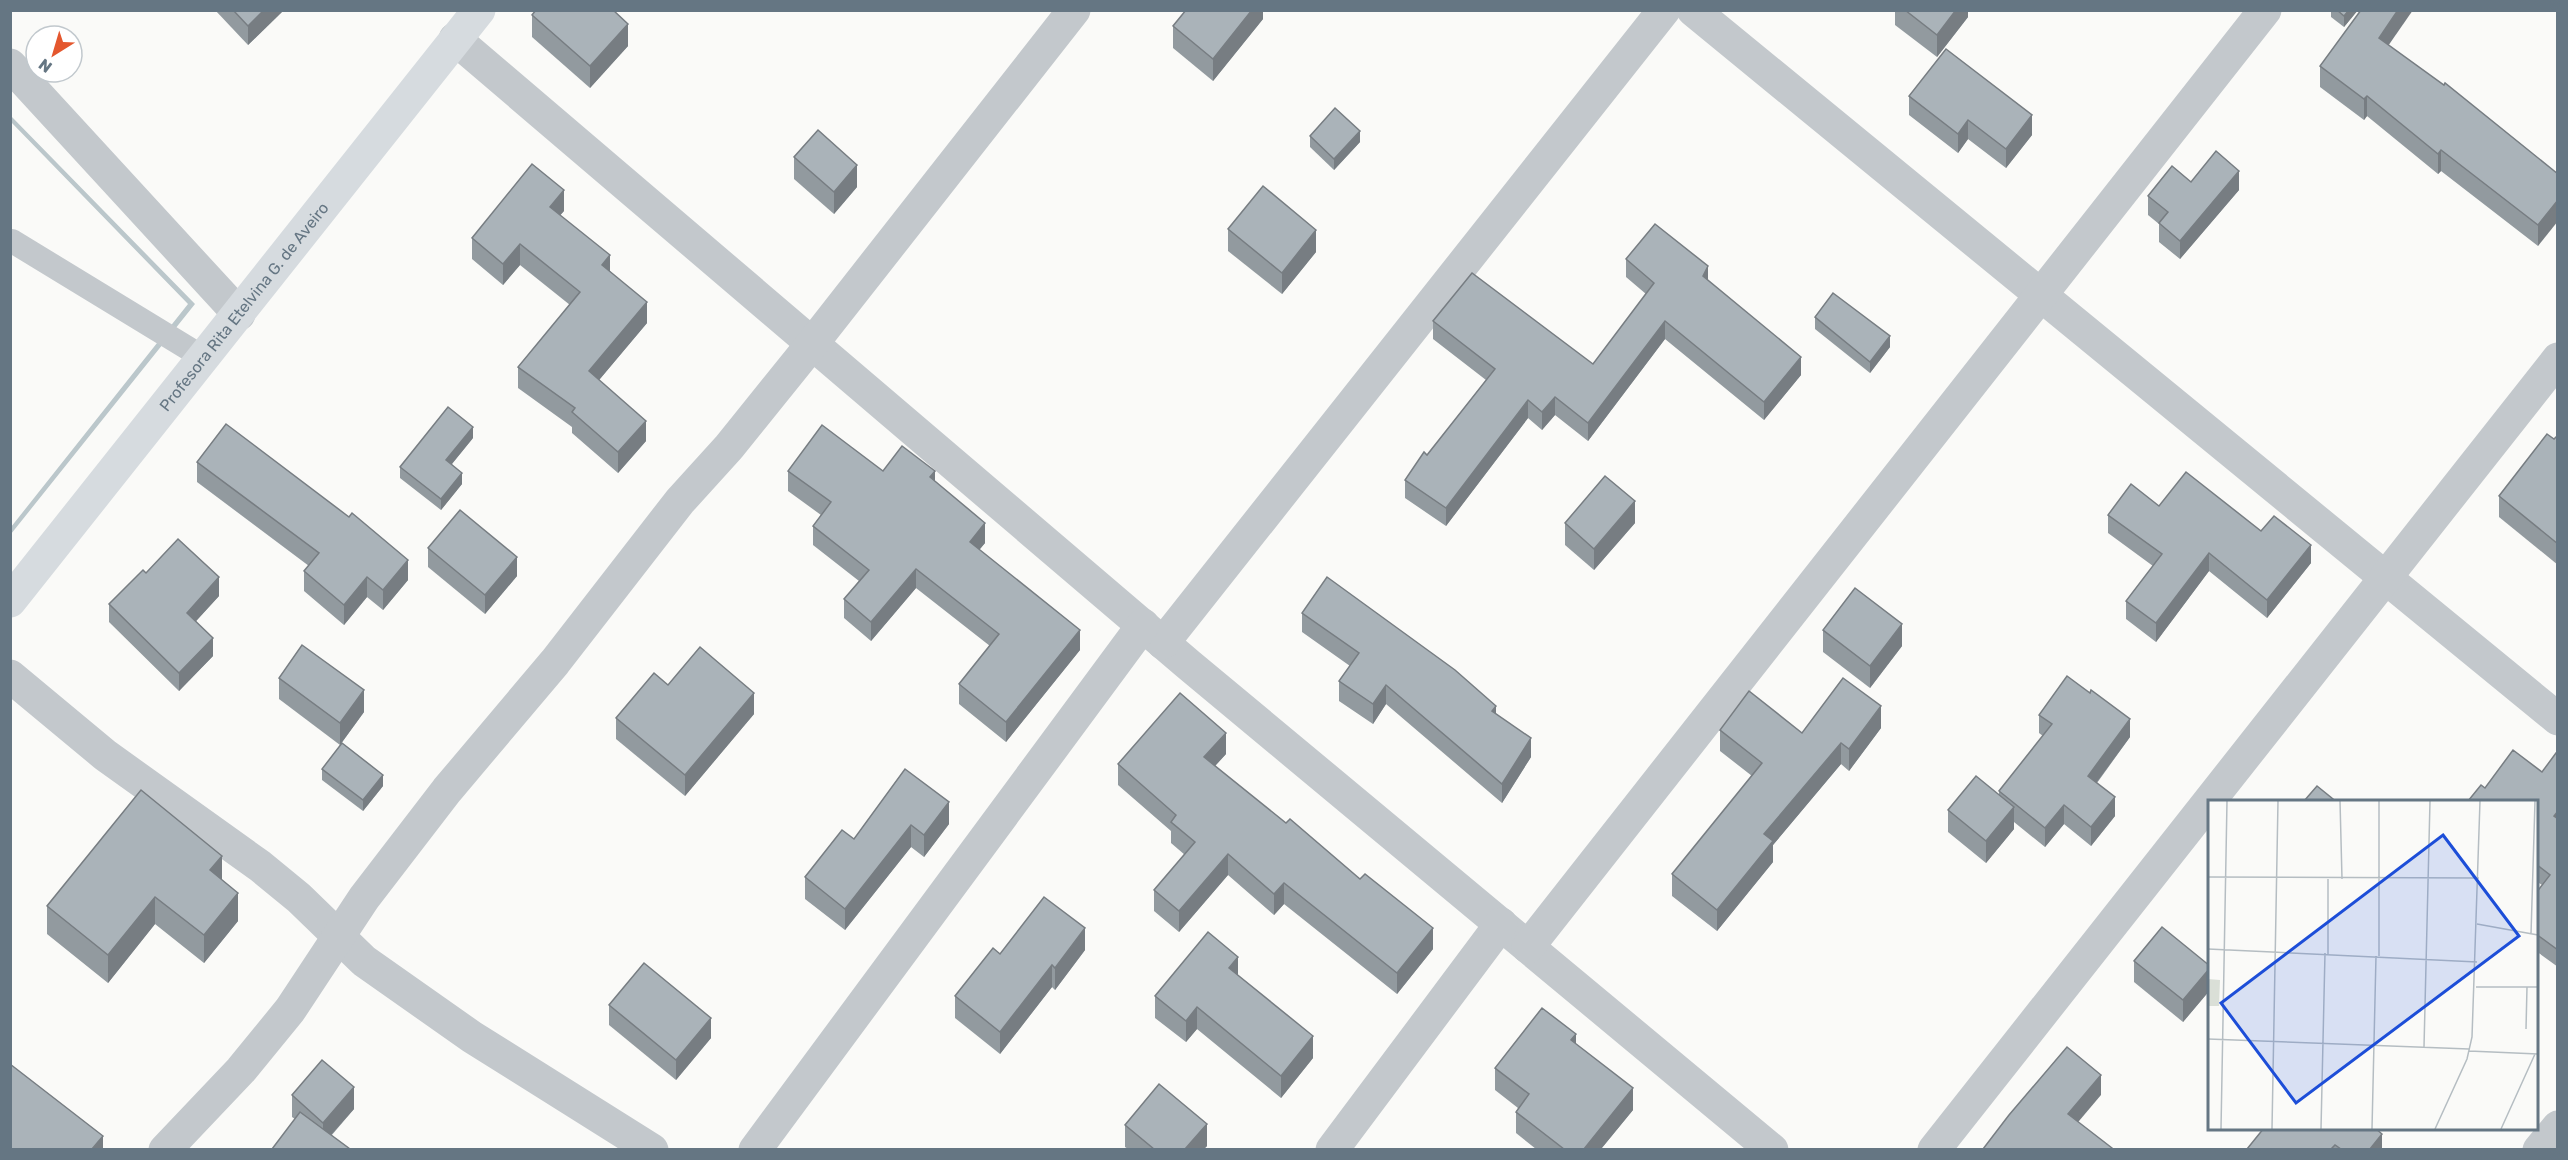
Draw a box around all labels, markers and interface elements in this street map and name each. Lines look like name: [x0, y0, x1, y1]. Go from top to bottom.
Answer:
north arrow: [24, 24, 84, 84]
text: N: [35, 55, 56, 77]
street label: Profesora Rita Etelvina G. de Aveiro: [155, 198, 332, 415]
inset map: [2208, 800, 2538, 1130]

